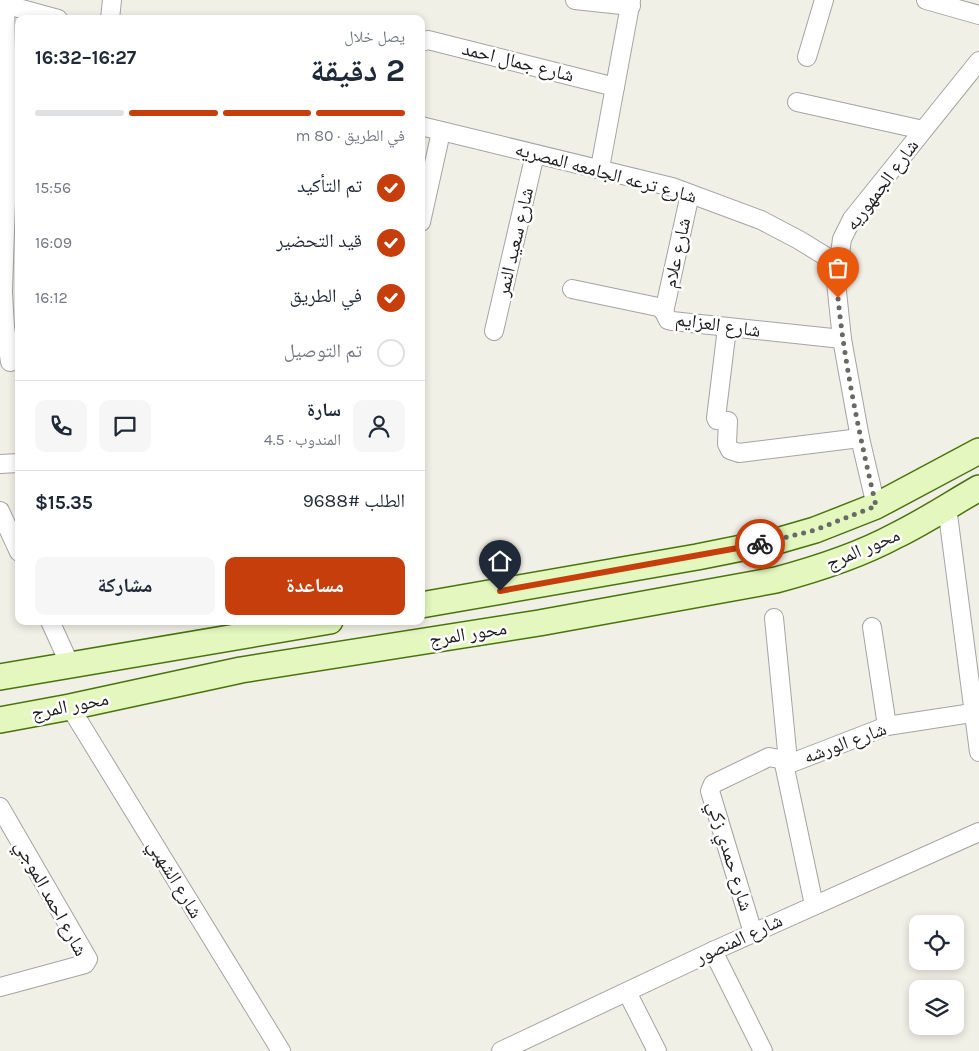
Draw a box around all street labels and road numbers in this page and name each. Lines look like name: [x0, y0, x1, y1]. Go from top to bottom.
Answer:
street label: شارع جمال احمد: [460, 37, 576, 87]
street label: شارع الجمهوريه: [841, 135, 923, 235]
street label: شارع ترعه الجامعه المصريه: [513, 138, 699, 208]
street label: شارع سعيد النمر: [492, 185, 538, 300]
street label: شارع علام: [659, 216, 697, 290]
street label: شارع العزايم: [674, 308, 762, 343]
street label: محور المرج: [823, 524, 903, 574]
street label: محور المرج: [428, 617, 508, 651]
street label: محور المرج: [30, 688, 110, 724]
street label: شارع الورشه: [801, 718, 889, 768]
street label: شارع حمدي زكي: [699, 798, 757, 915]
street label: شارع احمد الموجي: [7, 836, 92, 962]
street label: شارع الشهبي: [140, 836, 207, 924]
street label: شارع المنصور: [691, 909, 786, 969]

